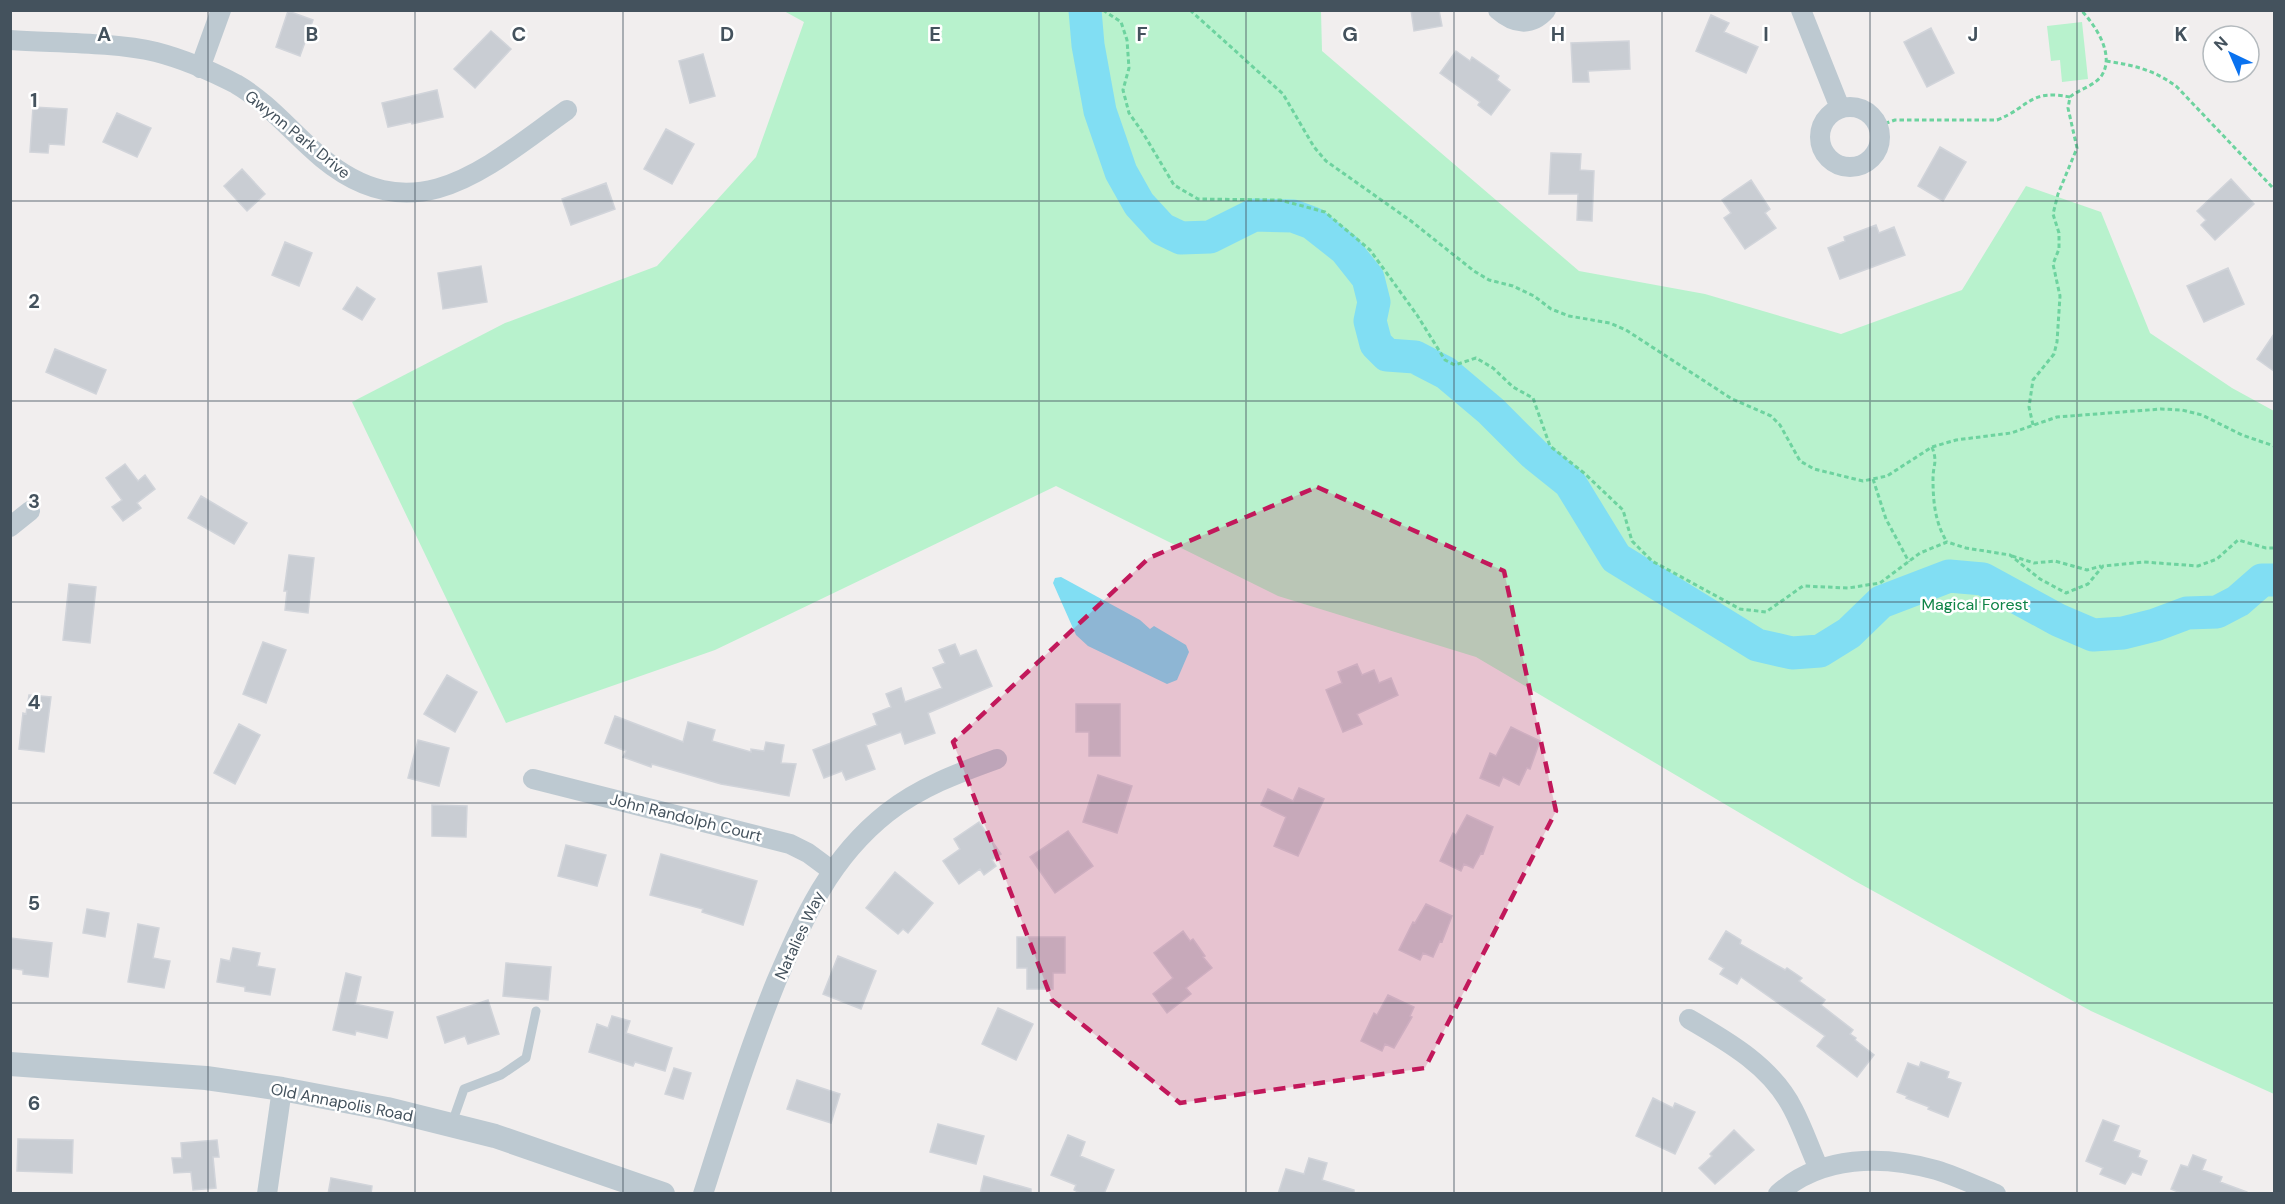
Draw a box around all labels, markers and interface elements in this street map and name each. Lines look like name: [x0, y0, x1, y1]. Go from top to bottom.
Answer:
text: A: [97, 21, 111, 47]
text: B: [306, 21, 318, 47]
text: C: [512, 21, 526, 47]
text: D: [720, 21, 734, 47]
text: E: [929, 21, 941, 47]
text: F: [1136, 21, 1148, 47]
text: G: [1342, 21, 1358, 47]
text: H: [1551, 21, 1565, 47]
text: I: [1763, 21, 1769, 47]
text: J: [1968, 21, 1978, 47]
text: K: [2174, 21, 2188, 47]
north arrow: [2201, 24, 2261, 84]
text: N: [2209, 32, 2232, 55]
street label: Gwynn Park Drive: [241, 85, 355, 183]
text: 1: [30, 87, 38, 113]
text: 2: [28, 288, 40, 314]
text: 3: [28, 488, 40, 514]
park label: Magical Forest: [1922, 594, 2028, 615]
text: 4: [28, 689, 41, 715]
street label: John Randolph Court: [608, 788, 764, 847]
street label: Natalies Way: [770, 887, 829, 983]
text: 5: [28, 890, 40, 916]
street label: Old Annapolis Road: [269, 1078, 415, 1127]
text: 6: [28, 1090, 40, 1116]

